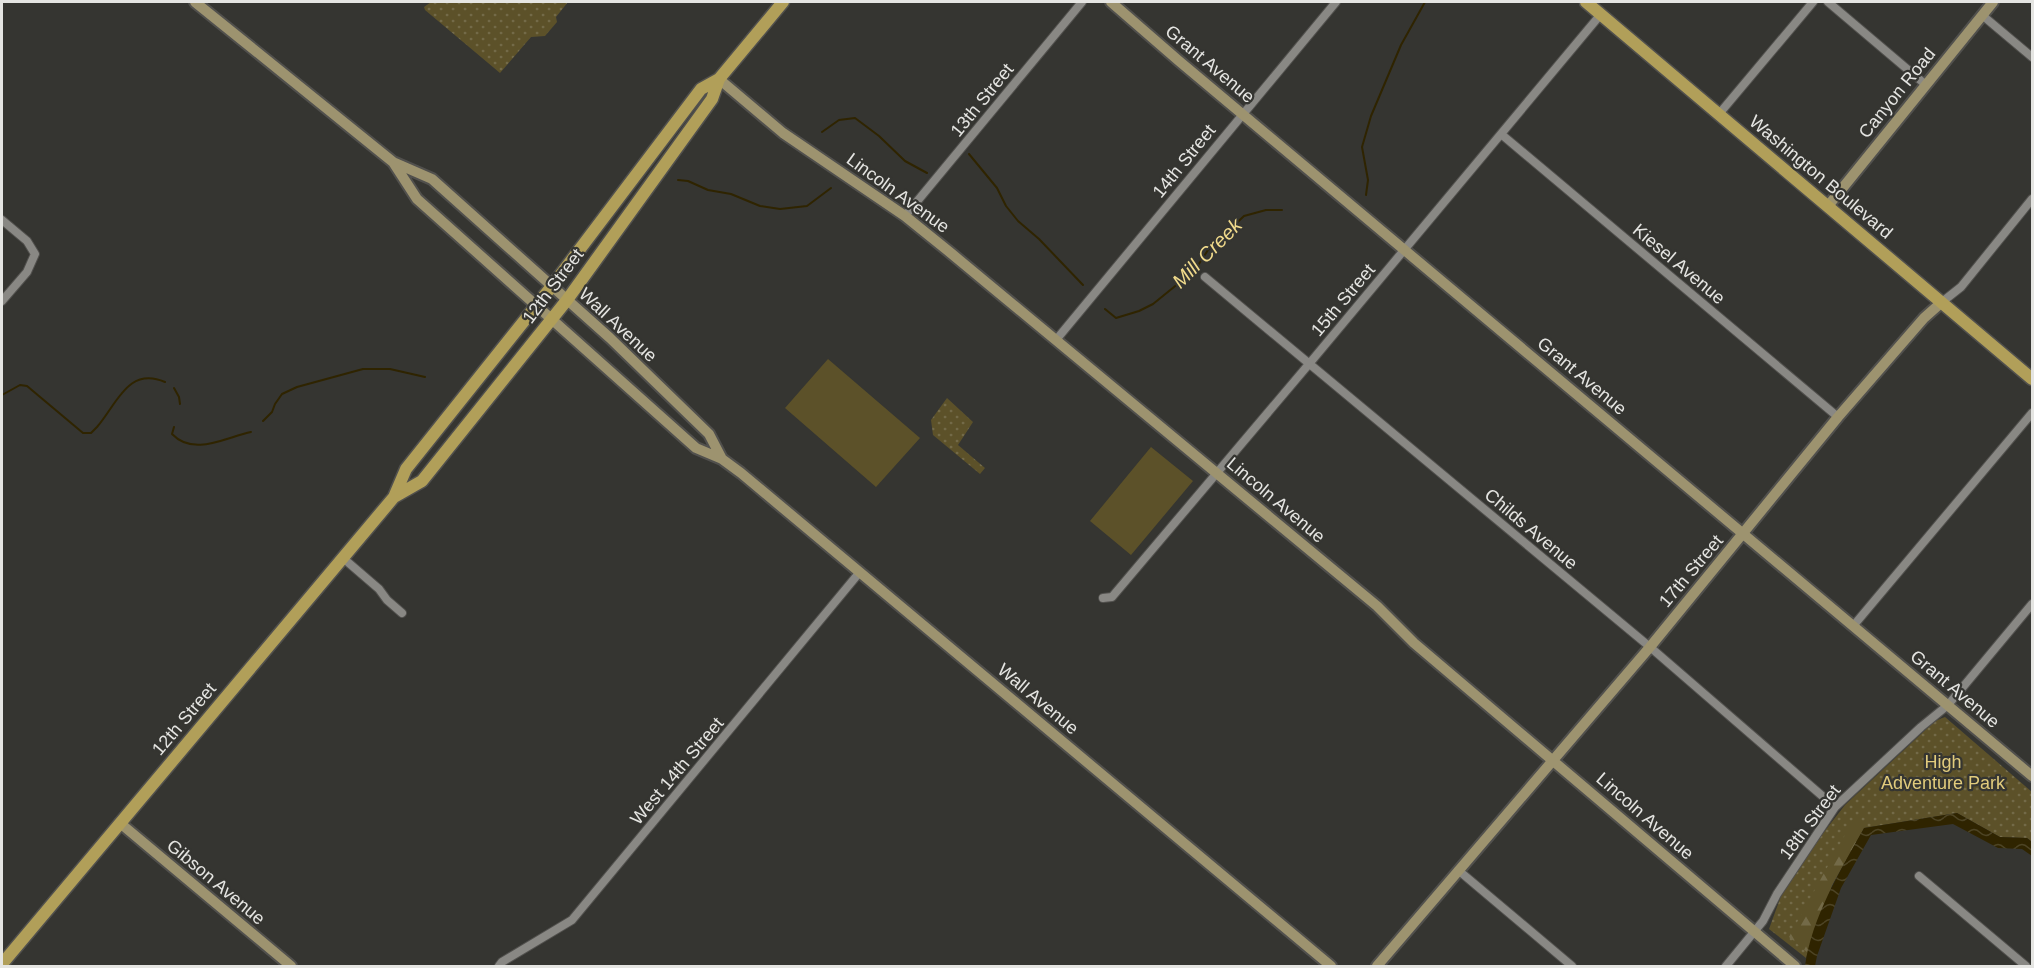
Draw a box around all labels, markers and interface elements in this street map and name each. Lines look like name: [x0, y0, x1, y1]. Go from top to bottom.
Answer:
street label: Grant Avenue: [1162, 21, 1258, 107]
street label: Canyon Road: [1855, 44, 1939, 142]
street label: 13th Street: [947, 59, 1017, 141]
street label: Washington Boulevard: [1745, 111, 1897, 243]
street label: 14th Street: [1149, 120, 1219, 202]
street label: Lincoln Avenue: [843, 149, 953, 237]
water label: Mill Creek: [1168, 213, 1247, 292]
street label: Kiesel Avenue: [1629, 220, 1729, 308]
street label: 12th Street: [519, 245, 587, 327]
street label: 15th Street: [1307, 260, 1379, 340]
street label: Wall Avenue: [575, 284, 661, 366]
street label: Grant Avenue: [1534, 333, 1630, 419]
street label: Lincoln Avenue: [1223, 453, 1329, 547]
street label: Childs Avenue: [1481, 484, 1581, 574]
street label: 17th Street: [1655, 531, 1727, 611]
street label: Grant Avenue: [1907, 646, 2003, 732]
street label: Wall Avenue: [994, 660, 1082, 738]
street label: 12th Street: [148, 679, 220, 759]
street label: West 14th Street: [626, 713, 728, 829]
park label: High Adventure Park: [1881, 752, 2006, 793]
street label: Lincoln Avenue: [1592, 769, 1698, 863]
street label: 18th Street: [1776, 781, 1844, 863]
street label: Gibson Avenue: [163, 835, 269, 929]

